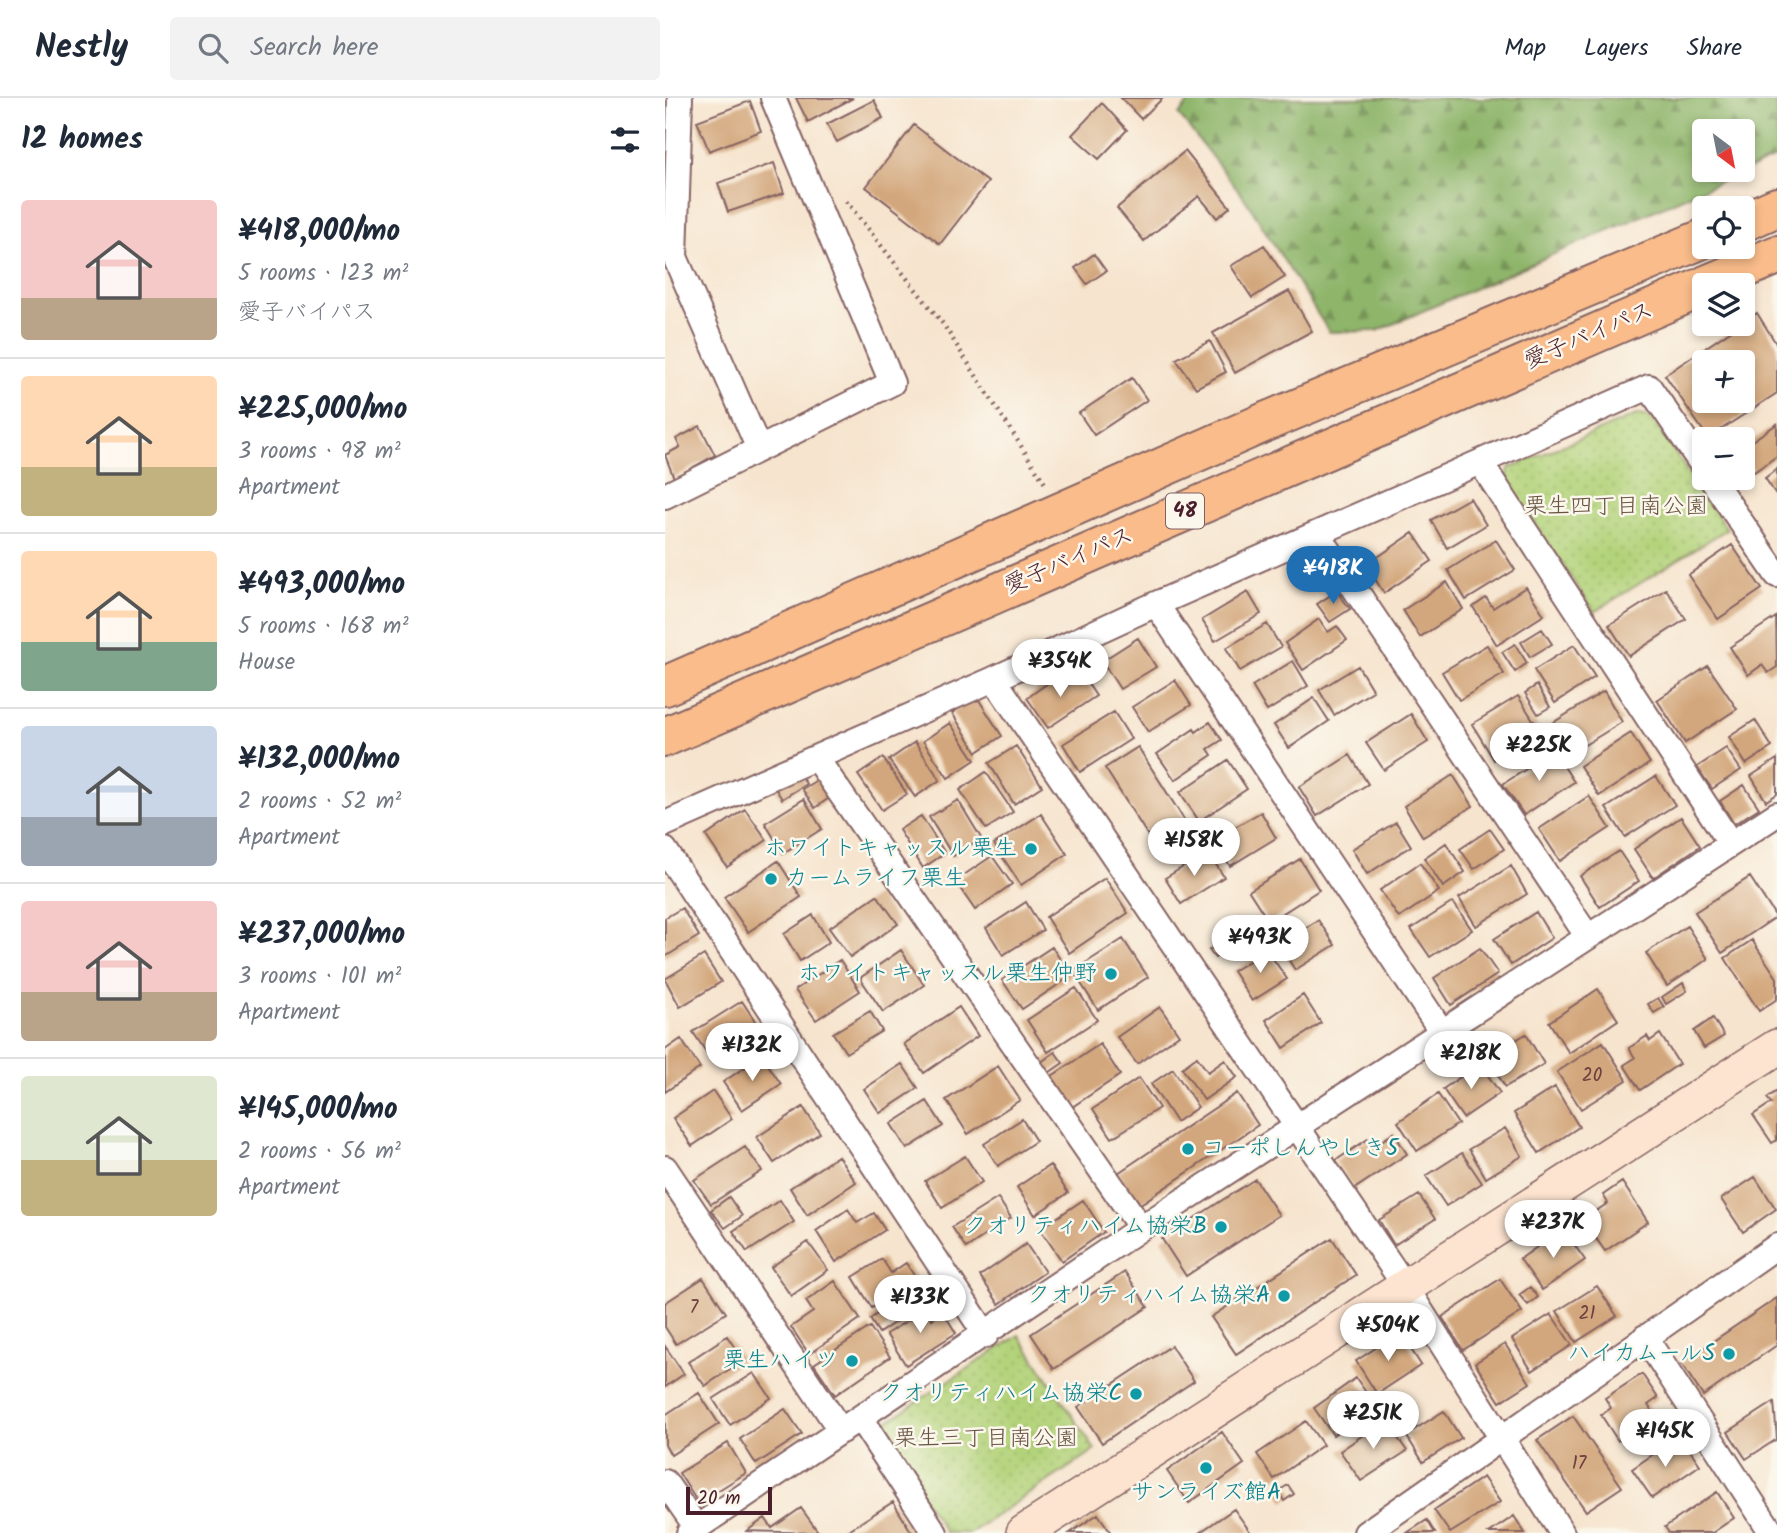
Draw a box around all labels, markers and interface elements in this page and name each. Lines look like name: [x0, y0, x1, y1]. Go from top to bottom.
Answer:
search box: [170, 17, 660, 80]
text: Nestly: [35, 22, 128, 75]
text: Search here: [250, 27, 378, 69]
icon: search: [194, 29, 232, 67]
text: Map: [1504, 29, 1546, 68]
text: Layers: [1584, 29, 1648, 68]
text: Share: [1686, 29, 1742, 68]
text: 12 homes: [21, 116, 143, 164]
north arrow: [1692, 119, 1755, 182]
map controls: [1692, 119, 1755, 490]
icon: filters: [606, 121, 644, 159]
button: locate: [1692, 196, 1755, 259]
text: ¥418,000/mo: [238, 208, 400, 256]
icon: home: [77, 228, 161, 312]
text: 5 rooms · 123 m²: [238, 256, 408, 292]
button: layers: [1692, 273, 1755, 336]
street label: 愛子バイパス: [1519, 293, 1659, 379]
text: 愛子バイパス: [238, 295, 376, 331]
button: +: [1692, 350, 1755, 413]
text: ¥225,000/mo: [238, 386, 407, 434]
icon: home: [77, 404, 161, 488]
button: −: [1692, 427, 1755, 490]
text: 3 rooms · 98 m²: [238, 434, 401, 470]
text: Apartment: [238, 470, 340, 506]
park label: 栗生四丁目南公園: [1524, 489, 1708, 525]
road number: 48: [1166, 494, 1204, 528]
street label: 愛子バイパス: [999, 518, 1139, 604]
pin: ¥418K: [1284, 546, 1382, 606]
text: ¥418K: [1302, 551, 1364, 587]
text: ¥493,000/mo: [238, 561, 405, 609]
icon: home: [77, 579, 161, 663]
text: 5 rooms · 168 m²: [238, 609, 409, 645]
pin: ¥354K: [1011, 640, 1109, 699]
text: ¥354K: [1028, 644, 1092, 680]
text: House: [238, 645, 295, 681]
pin: ¥225K: [1490, 724, 1588, 783]
text: ¥225K: [1506, 728, 1572, 764]
text: ¥132,000/mo: [238, 736, 400, 784]
icon: home: [77, 754, 161, 838]
text: 2 rooms · 52 m²: [238, 784, 401, 820]
pin: ¥158K: [1145, 818, 1243, 878]
text: Apartment: [238, 820, 340, 856]
text: ¥158K: [1164, 823, 1224, 859]
place label: ホワイトキャッスル栗生: [764, 831, 1017, 867]
marker: ホワイトキャッスル栗生: [1023, 841, 1039, 857]
place label: カームライフ栗生: [785, 861, 967, 897]
marker: カームライフ栗生: [763, 871, 779, 887]
text: ¥237,000/mo: [238, 911, 405, 959]
pin: ¥493K: [1211, 916, 1309, 975]
text: ¥493K: [1228, 920, 1292, 956]
icon: home: [77, 929, 161, 1013]
place label: ホワイトキャッスル栗生仲野: [798, 956, 1097, 992]
text: 3 rooms · 101 m²: [238, 959, 401, 995]
marker: ホワイトキャッスル栗生仲野: [1103, 966, 1119, 982]
text: Apartment: [238, 995, 340, 1031]
pin: ¥132K: [703, 1024, 801, 1083]
text: ¥132K: [722, 1028, 782, 1064]
pin: ¥218K: [1422, 1032, 1520, 1091]
text: ¥218K: [1440, 1036, 1502, 1072]
house number: 20: [1582, 1061, 1602, 1091]
text: ¥145,000/mo: [238, 1086, 398, 1134]
icon: home: [77, 1104, 161, 1188]
place label: コーポしんやしき5: [1202, 1131, 1400, 1167]
text: 2 rooms · 56 m²: [238, 1134, 401, 1170]
marker: コーポしんやしき5: [1180, 1141, 1196, 1157]
text: Apartment: [238, 1170, 340, 1206]
pin: ¥237K: [1504, 1200, 1602, 1260]
text: ¥237K: [1521, 1205, 1585, 1241]
place label: クオリティハイム協栄B: [963, 1209, 1207, 1245]
marker: クオリティハイム協栄B: [1213, 1219, 1229, 1235]
pin: ¥133K: [871, 1276, 969, 1335]
place label: クオリティハイム協栄A: [1027, 1278, 1270, 1314]
text: ¥133K: [890, 1280, 950, 1316]
marker: クオリティハイム協栄A: [1276, 1288, 1292, 1304]
house number: 7: [690, 1293, 700, 1323]
house number: 21: [1578, 1299, 1596, 1329]
pin: ¥504K: [1339, 1304, 1437, 1363]
text: ¥504K: [1356, 1308, 1420, 1344]
place label: ハイカムールS: [1568, 1336, 1715, 1372]
place label: 栗生ハイツ: [723, 1343, 838, 1379]
marker: ハイカムールS: [1721, 1346, 1737, 1362]
marker: 栗生ハイツ: [844, 1353, 860, 1369]
place label: クオリティハイム協栄C: [879, 1376, 1122, 1412]
marker: クオリティハイム協栄C: [1128, 1386, 1144, 1402]
pin: ¥251K: [1324, 1392, 1422, 1451]
text: ¥251K: [1343, 1396, 1403, 1432]
pin: ¥145K: [1616, 1410, 1714, 1469]
text: ¥145K: [1635, 1414, 1695, 1450]
park label: 栗生三丁目南公園: [894, 1421, 1078, 1457]
house number: 17: [1572, 1449, 1588, 1479]
marker: サンライズ館A: [1198, 1460, 1214, 1476]
place label: サンライズ館A: [1131, 1475, 1281, 1511]
scale bar: [686, 1484, 772, 1516]
text: 20 m: [697, 1484, 740, 1514]

